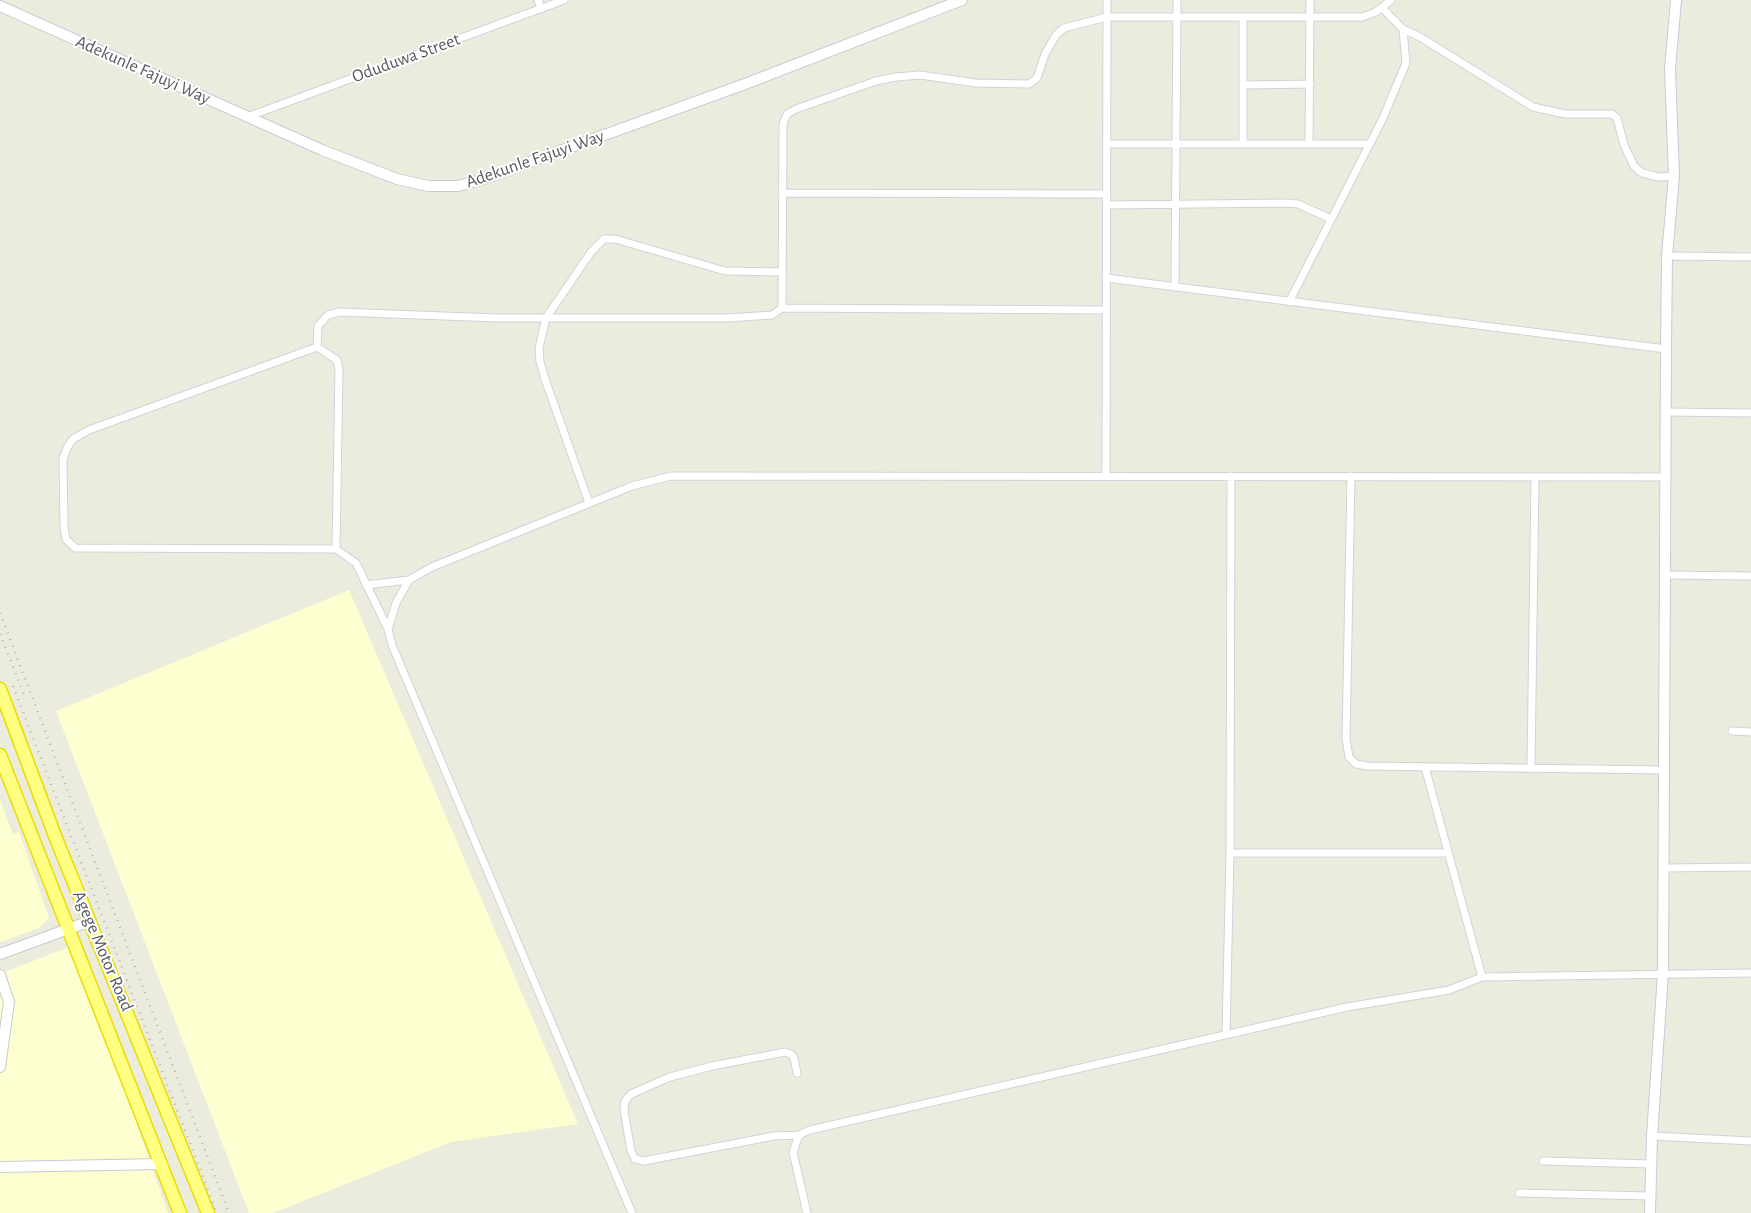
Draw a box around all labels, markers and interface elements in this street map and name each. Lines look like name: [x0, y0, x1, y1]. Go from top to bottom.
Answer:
street label: Oduduwa Street: [349, 28, 463, 88]
street label: Adekunle Fajuyi Way: [72, 31, 214, 109]
street label: Adekunle Fajuyi Way: [463, 125, 607, 193]
street label: Agege Motor Road: [68, 888, 138, 1014]

